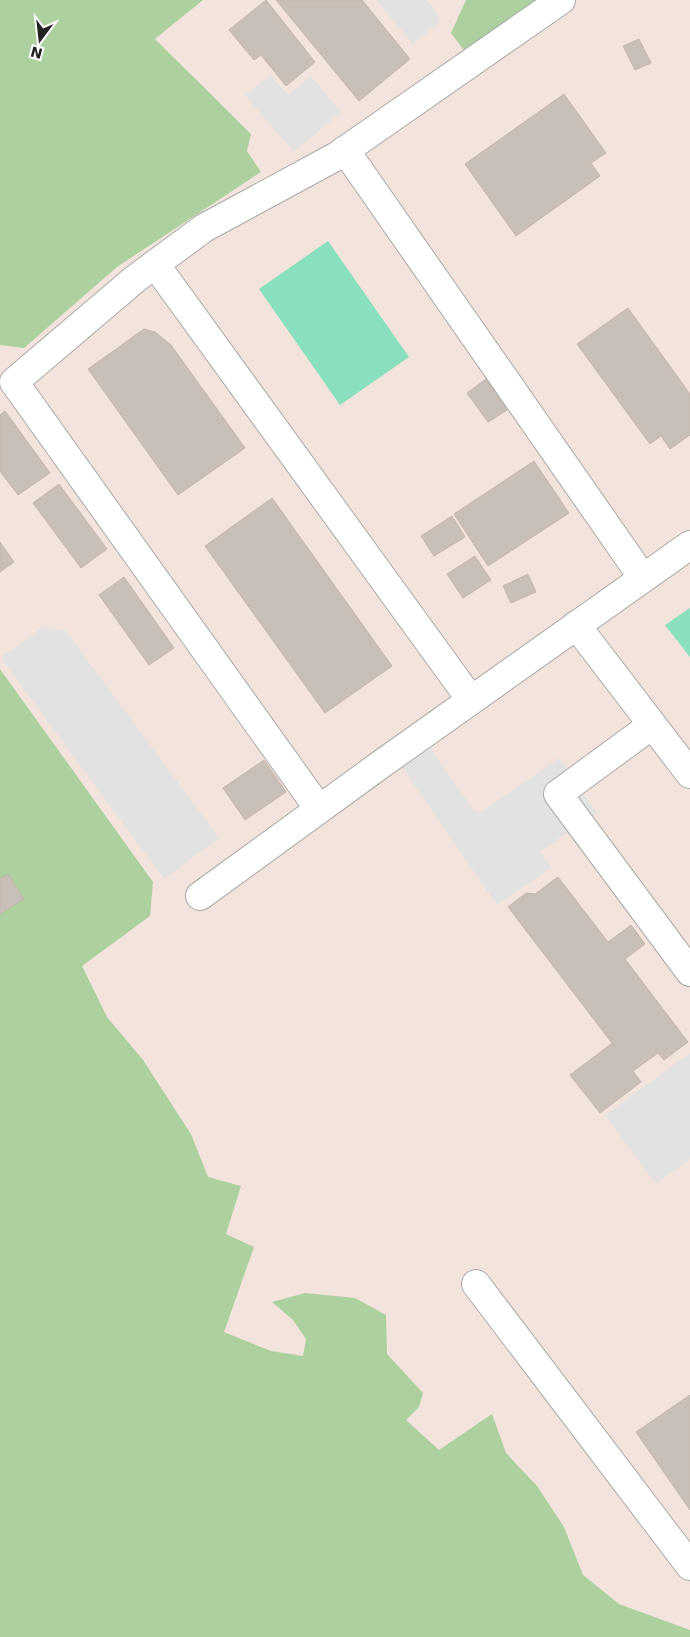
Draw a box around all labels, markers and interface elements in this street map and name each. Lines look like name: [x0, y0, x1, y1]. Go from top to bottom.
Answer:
north arrow: [15, 15, 65, 65]
text: N: [29, 43, 44, 62]

